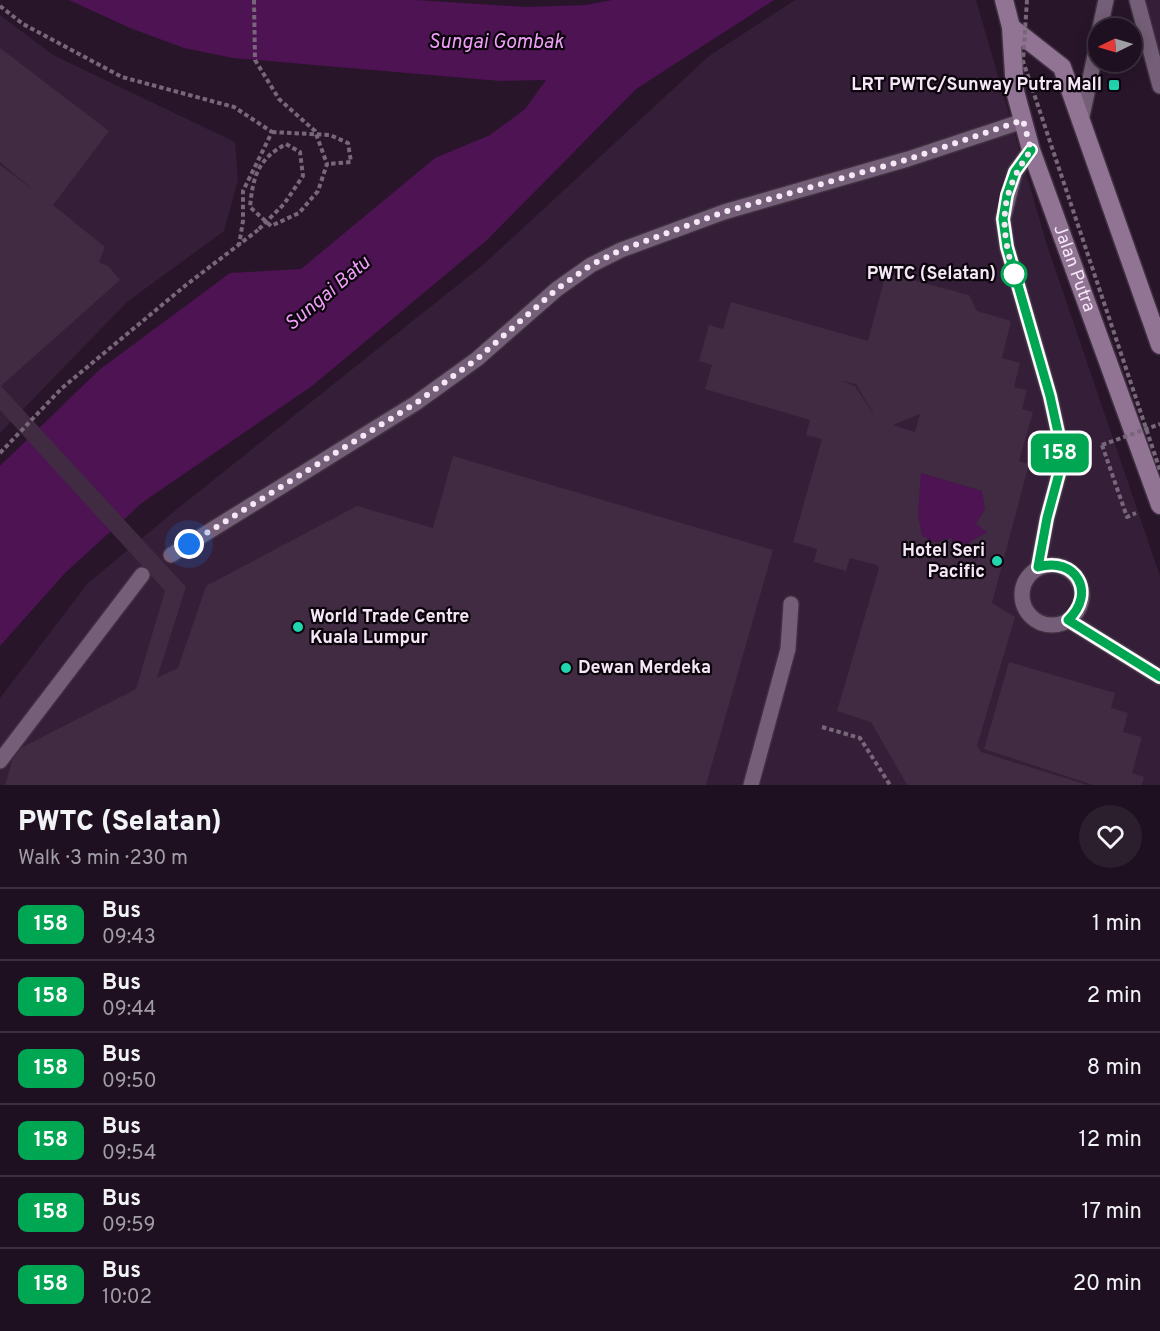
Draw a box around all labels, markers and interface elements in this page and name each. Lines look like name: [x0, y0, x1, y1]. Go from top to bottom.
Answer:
north arrow: [1088, 18, 1142, 72]
map controls: [1088, 18, 1142, 72]
water label: Sungai Gombak: [428, 30, 565, 56]
place label: LRT PWTC/Sunway Putra Mall: [851, 74, 1102, 97]
marker: LRT PWTC/Sunway Putra Mall: [1107, 78, 1121, 92]
street label: Jalan Putra: [1048, 221, 1100, 315]
water label: Sungai Batu: [280, 250, 377, 337]
marker: PWTC (Selatan): [1001, 261, 1027, 287]
place label: PWTC (Selatan): [867, 263, 996, 286]
line badge: 158: [1026, 434, 1094, 472]
text: 158: [1043, 440, 1077, 467]
your location: [174, 529, 204, 559]
place label: Hotel Seri Pacific: [902, 540, 985, 584]
marker: Hotel Seri Pacific: [990, 554, 1004, 568]
place label: World Trade Centre Kuala Lumpur: [310, 606, 469, 650]
marker: World Trade Centre Kuala Lumpur: [291, 620, 305, 634]
place label: Dewan Merdeka: [578, 657, 711, 680]
marker: Dewan Merdeka: [559, 661, 573, 675]
text: PWTC (Selatan): [18, 805, 222, 841]
button: heart: [1079, 805, 1142, 868]
text: Walk · 3 min · 230 m: [18, 846, 188, 872]
text: Bus: [102, 898, 141, 925]
text: 158: [34, 911, 68, 938]
text: 1 min: [1092, 911, 1142, 938]
text: 09:43: [102, 925, 156, 951]
text: Bus: [102, 970, 141, 997]
text: 158: [34, 983, 68, 1010]
text: 2 min: [1087, 983, 1142, 1010]
text: 09:44: [102, 997, 156, 1023]
text: Bus: [102, 1042, 141, 1069]
text: 158: [34, 1055, 68, 1082]
text: 8 min: [1087, 1055, 1142, 1082]
text: 09:50: [102, 1069, 157, 1095]
text: Bus: [102, 1114, 141, 1141]
text: 158: [34, 1127, 68, 1154]
text: 12 min: [1079, 1127, 1142, 1154]
text: 09:54: [102, 1141, 157, 1167]
text: Bus: [102, 1186, 141, 1213]
text: 158: [34, 1199, 68, 1226]
text: 17 min: [1082, 1199, 1142, 1226]
text: 09:59: [102, 1213, 155, 1239]
text: Bus: [102, 1258, 141, 1285]
text: 158: [34, 1271, 68, 1298]
text: 20 min: [1073, 1271, 1142, 1298]
text: 10:02: [102, 1285, 152, 1311]

